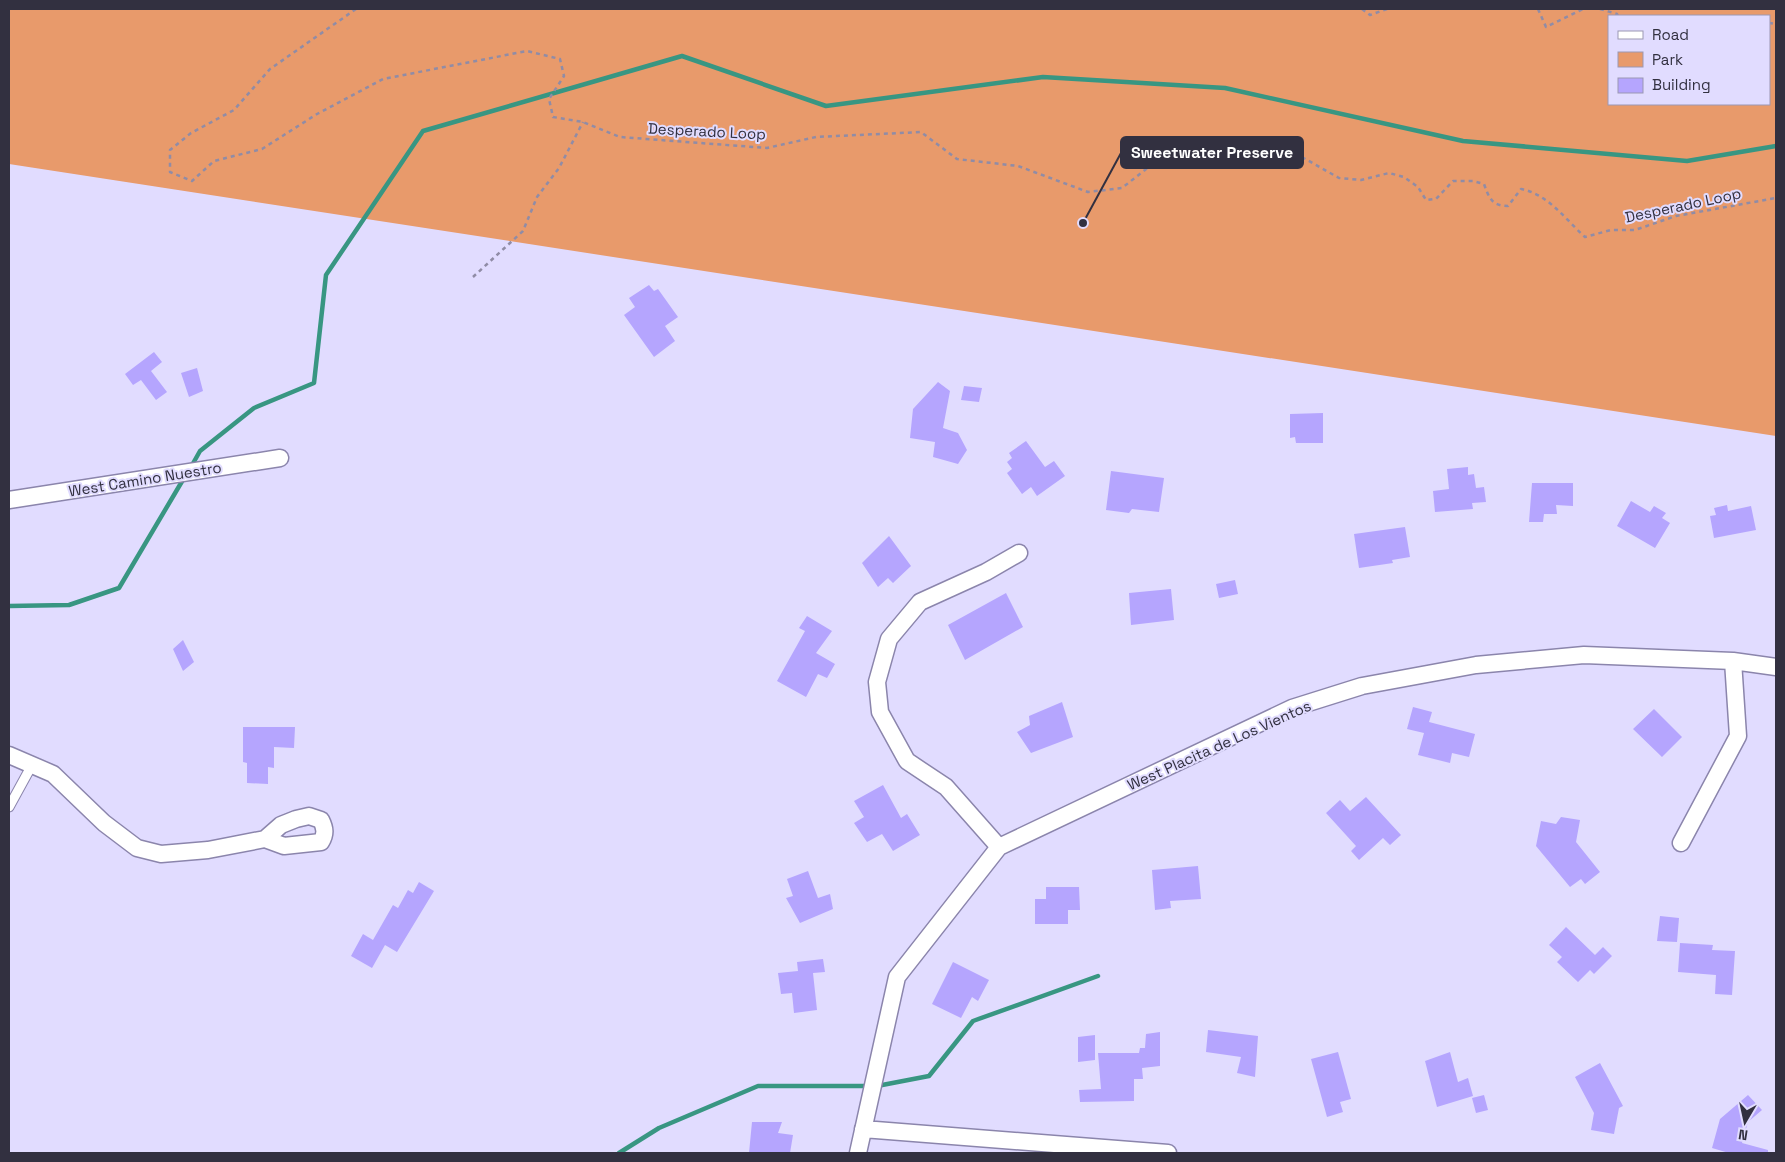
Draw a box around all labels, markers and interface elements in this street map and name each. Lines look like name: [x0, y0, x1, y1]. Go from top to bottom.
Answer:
legend: [1608, 15, 1770, 105]
text: Road: [1652, 25, 1689, 44]
text: Park: [1652, 50, 1683, 69]
text: Building: [1652, 75, 1711, 94]
street label: Desperado Loop: [647, 118, 767, 144]
callout: Sweetwater Preserve: [1121, 137, 1303, 168]
text: Sweetwater Preserve: [1131, 142, 1293, 163]
street label: Desperado Loop: [1623, 183, 1743, 227]
street label: West Camino Nuestro: [67, 458, 223, 500]
street label: West Placita de Los Vientos: [1124, 696, 1314, 794]
north arrow: [1720, 1097, 1770, 1147]
text: N: [1737, 1125, 1749, 1144]

